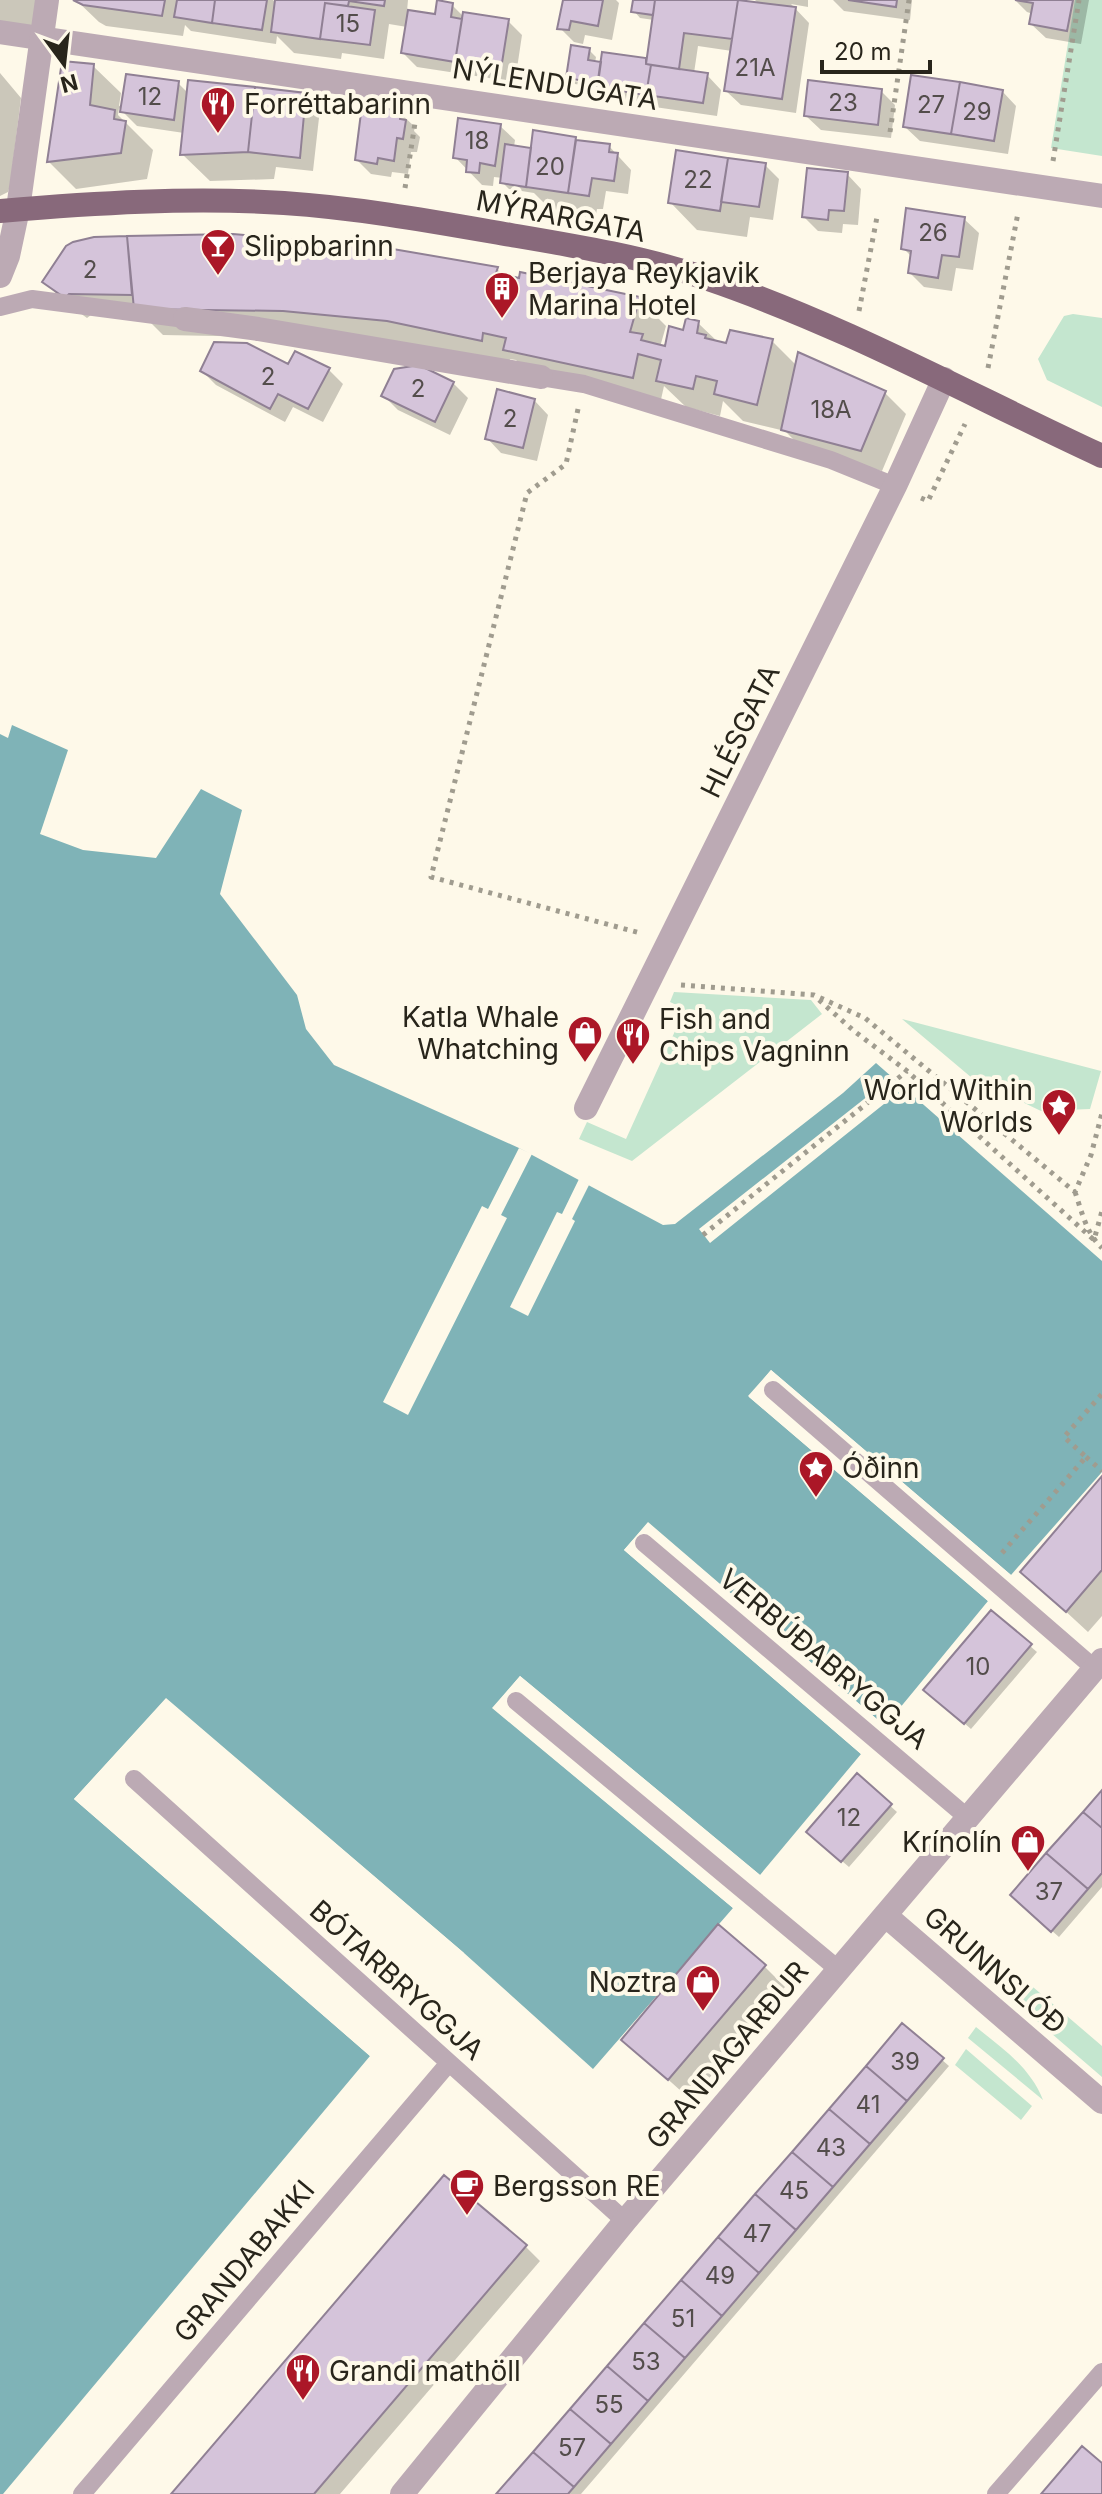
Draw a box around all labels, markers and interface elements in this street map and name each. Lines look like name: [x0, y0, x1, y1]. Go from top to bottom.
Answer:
house number: 15: [336, 9, 360, 38]
north arrow: [24, 24, 104, 104]
scale bar: [822, 24, 930, 74]
text: 20 m: [834, 37, 892, 66]
street label: NÝLENDUGATA: [450, 50, 660, 117]
house number: 21A: [735, 53, 775, 82]
text: N: [58, 69, 81, 98]
house number: 12: [138, 82, 162, 111]
restaurant icon: Forréttabarinn: [199, 85, 237, 135]
place label: Forréttabarinn: [244, 87, 431, 121]
house number: 23: [828, 88, 858, 117]
house number: 27: [917, 90, 945, 119]
house number: 29: [962, 97, 992, 126]
house number: 18: [465, 126, 489, 155]
house number: 20: [535, 152, 565, 181]
house number: 22: [683, 165, 713, 194]
street label: MÝRARGATA: [473, 182, 649, 249]
house number: 26: [918, 218, 948, 247]
bar icon: Slippbarinn: [199, 227, 237, 277]
place label: Slippbarinn: [244, 229, 394, 263]
house number: 2: [83, 255, 97, 284]
place label: Berjaya Reykjavik Marina Hotel: [528, 256, 760, 322]
building icon: Berjaya Reykjavik Marina Hotel: [483, 270, 521, 320]
house number: 2: [261, 362, 275, 391]
house number: 2: [411, 374, 425, 403]
house number: 18A: [810, 395, 852, 424]
house number: 2: [503, 404, 517, 433]
street label: HLÉSGATA: [692, 659, 787, 803]
place label: Katla Whale Whatching: [402, 1000, 559, 1066]
place label: Fish and Chips Vagninn: [659, 1002, 850, 1068]
shop icon: Katla Whale Whatching: [566, 1014, 604, 1064]
restaurant icon: Fish and Chips Vagninn: [614, 1016, 652, 1066]
place label: World Within Worlds: [864, 1073, 1033, 1139]
place icon: World Within Worlds: [1040, 1087, 1078, 1137]
place icon: Óðinn: [797, 1449, 835, 1499]
place label: Óðinn: [842, 1451, 920, 1485]
street label: VERBÚÐABRYGGJA: [713, 1561, 936, 1756]
house number: 10: [966, 1652, 990, 1681]
house number: 12: [837, 1803, 861, 1832]
shop icon: Krínolín: [1009, 1823, 1047, 1873]
place label: Krínolín: [902, 1825, 1002, 1859]
house number: 37: [1035, 1877, 1063, 1906]
street label: BÓTARBRYGGJA: [303, 1893, 491, 2067]
street label: GRUNNSLÓÐ: [917, 1899, 1073, 2041]
street label: GRANDAGARÐUR: [639, 1954, 815, 2156]
shop icon: Noztra: [684, 1963, 722, 2013]
place label: Noztra: [589, 1965, 677, 1999]
house number: 39: [890, 2047, 920, 2076]
house number: 41: [856, 2090, 880, 2119]
house number: 43: [816, 2133, 846, 2162]
cafe icon: Bergsson RE: [448, 2167, 486, 2217]
place label: Bergsson RE: [493, 2169, 661, 2203]
street label: GRANDABAKKI: [166, 2173, 322, 2349]
house number: 45: [779, 2176, 809, 2205]
house number: 47: [742, 2219, 772, 2248]
house number: 49: [705, 2261, 735, 2290]
house number: 51: [671, 2304, 695, 2333]
house number: 53: [631, 2347, 661, 2376]
restaurant icon: Grandi mathöll: [284, 2352, 322, 2402]
place label: Grandi mathöll: [329, 2354, 521, 2388]
house number: 55: [594, 2390, 624, 2419]
house number: 57: [558, 2433, 586, 2462]

